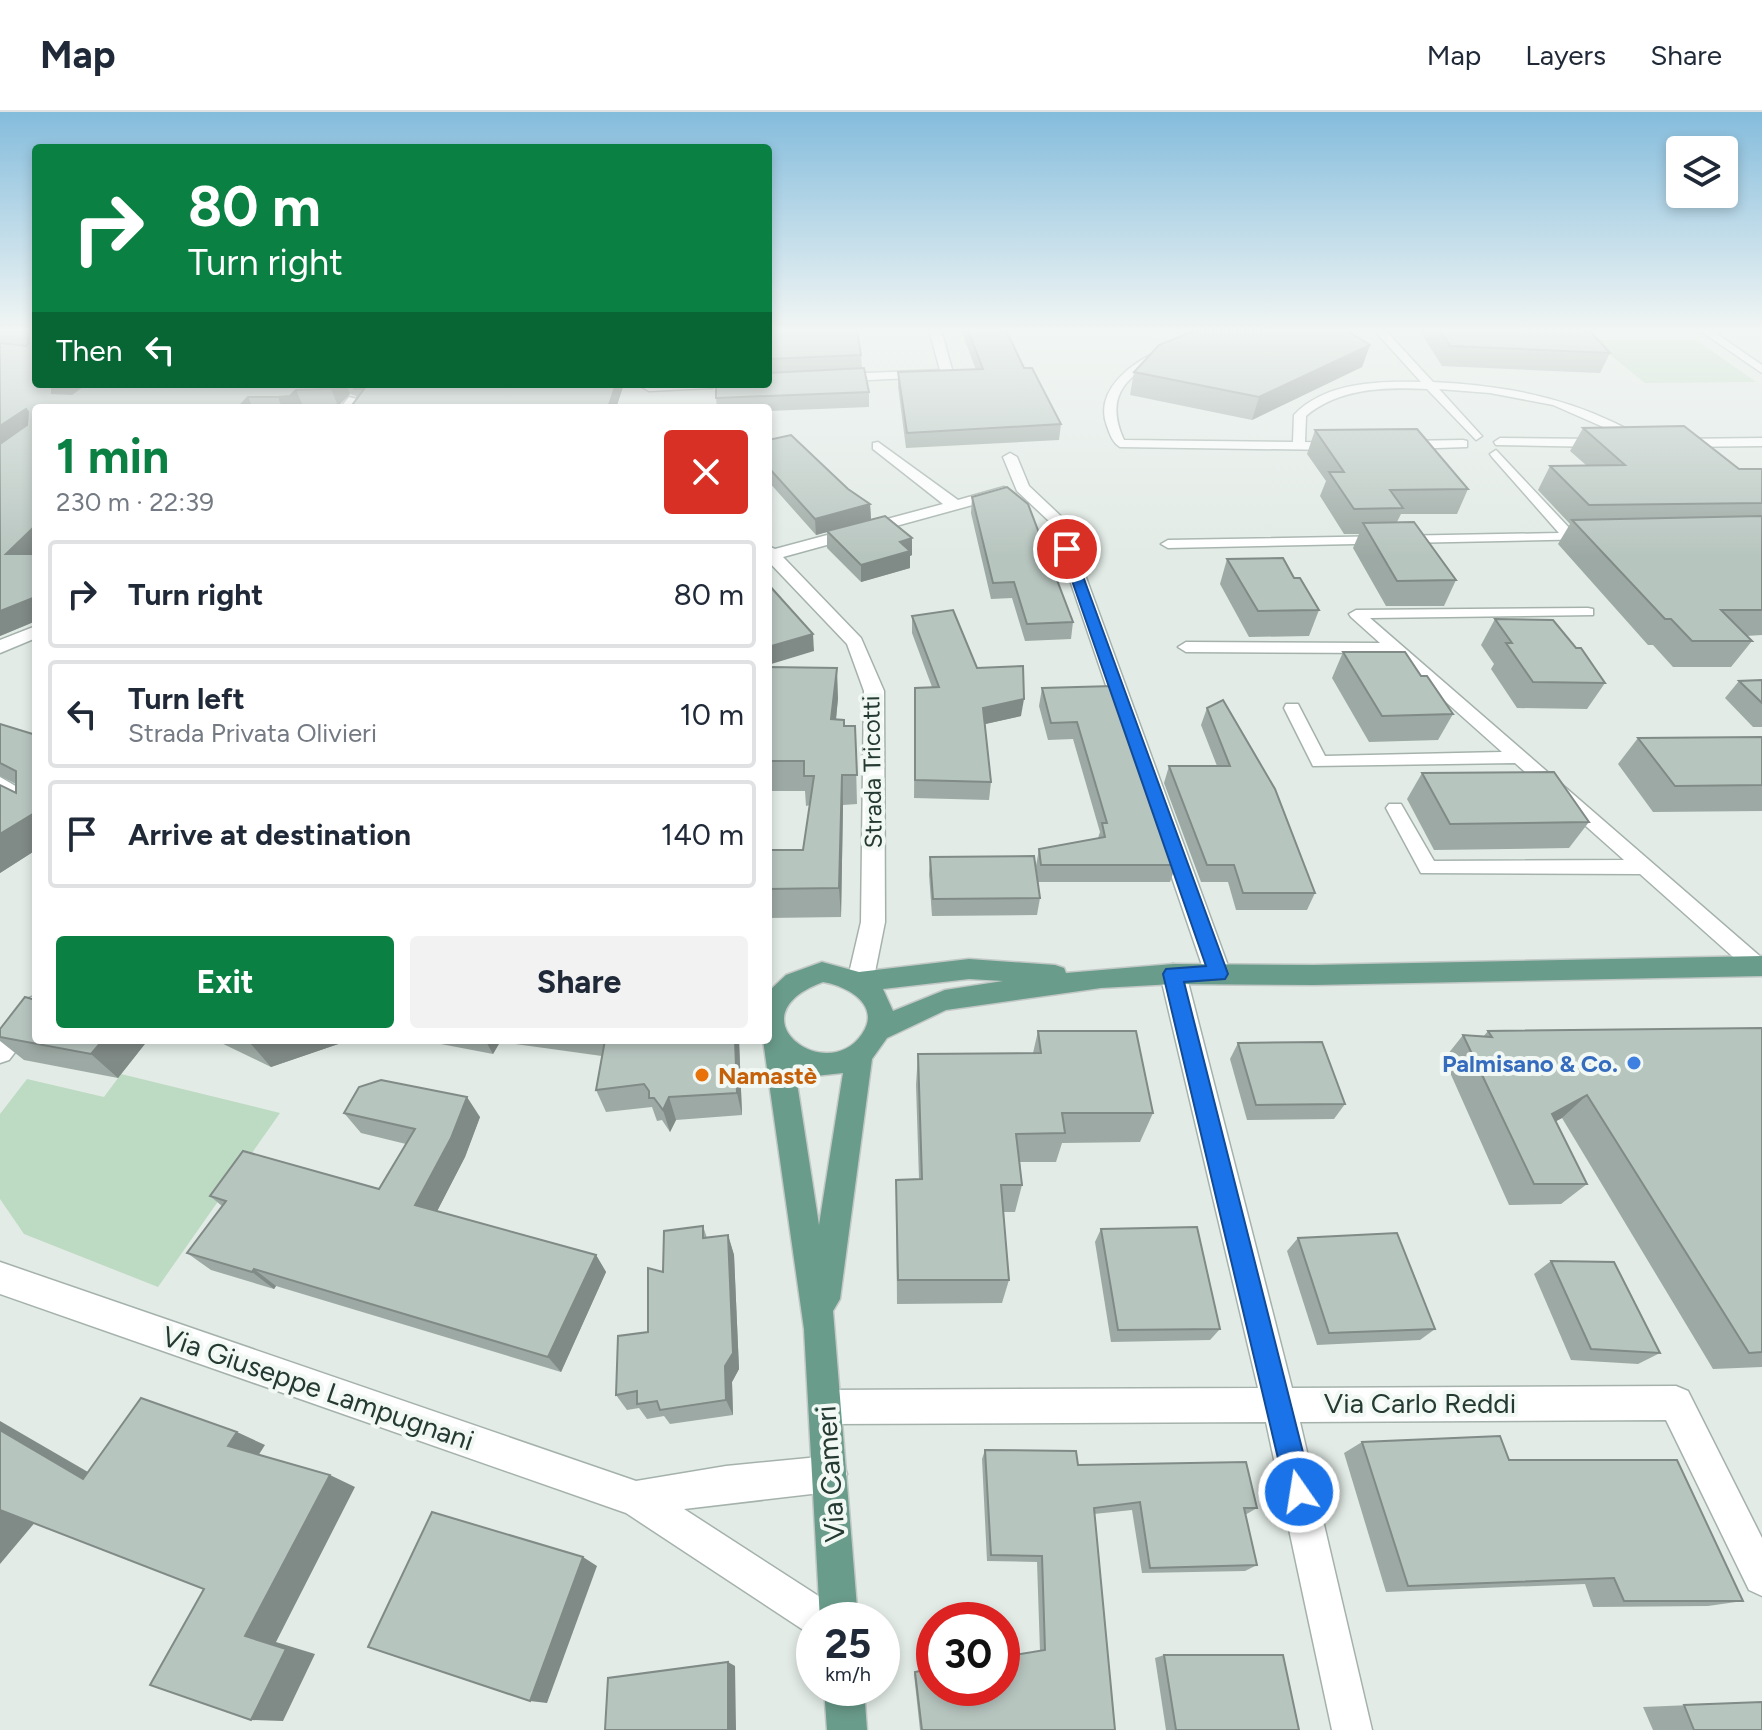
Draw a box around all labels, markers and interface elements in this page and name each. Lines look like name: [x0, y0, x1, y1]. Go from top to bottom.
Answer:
text: Map: [40, 32, 116, 78]
text: Map: [1427, 38, 1481, 72]
text: Layers: [1525, 38, 1606, 72]
text: Share: [1650, 38, 1722, 72]
map controls: [1666, 136, 1738, 208]
button: layers: [1666, 136, 1738, 208]
text: 80 m: [188, 173, 321, 240]
icon: right: [56, 176, 160, 280]
text: Turn right: [188, 241, 343, 284]
icon: left: [138, 328, 182, 372]
text: Then: [56, 332, 122, 369]
text: 1 min: [56, 427, 169, 485]
button: close: [664, 430, 748, 514]
text: 230 m · 22:39: [56, 486, 214, 518]
pin: [1033, 515, 1101, 583]
icon: arrive: [1045, 527, 1089, 571]
icon: right: [60, 572, 104, 616]
text: Turn right: [128, 576, 263, 613]
text: 80 m: [673, 576, 744, 613]
text: Turn left: [128, 680, 245, 717]
icon: left: [60, 692, 104, 736]
street label: Strada Tricotti: [856, 695, 888, 849]
text: 10 m: [679, 696, 744, 733]
text: Strada Privata Olivieri: [128, 717, 377, 749]
icon: arrive: [60, 812, 104, 856]
text: Arrive at destination: [128, 816, 411, 853]
text: 140 m: [661, 816, 744, 853]
button: Exit: [56, 936, 394, 1028]
button: Share: [410, 936, 748, 1028]
place label: Palmisano & Co.: [1442, 1049, 1618, 1078]
marker: Palmisano & Co.: [1625, 1054, 1643, 1072]
place label: Namastè: [718, 1061, 817, 1090]
marker: Namastè: [693, 1066, 711, 1084]
street label: Via Giuseppe Lampugnani: [158, 1319, 478, 1457]
street label: Via Carlo Reddi: [1324, 1386, 1516, 1420]
street label: Via Cameri: [808, 1405, 852, 1543]
position arrow: [1257, 1450, 1341, 1534]
speed limit sign: 30: [916, 1602, 1020, 1706]
text: 25: [825, 1620, 871, 1668]
text: km/h: [825, 1662, 871, 1686]

